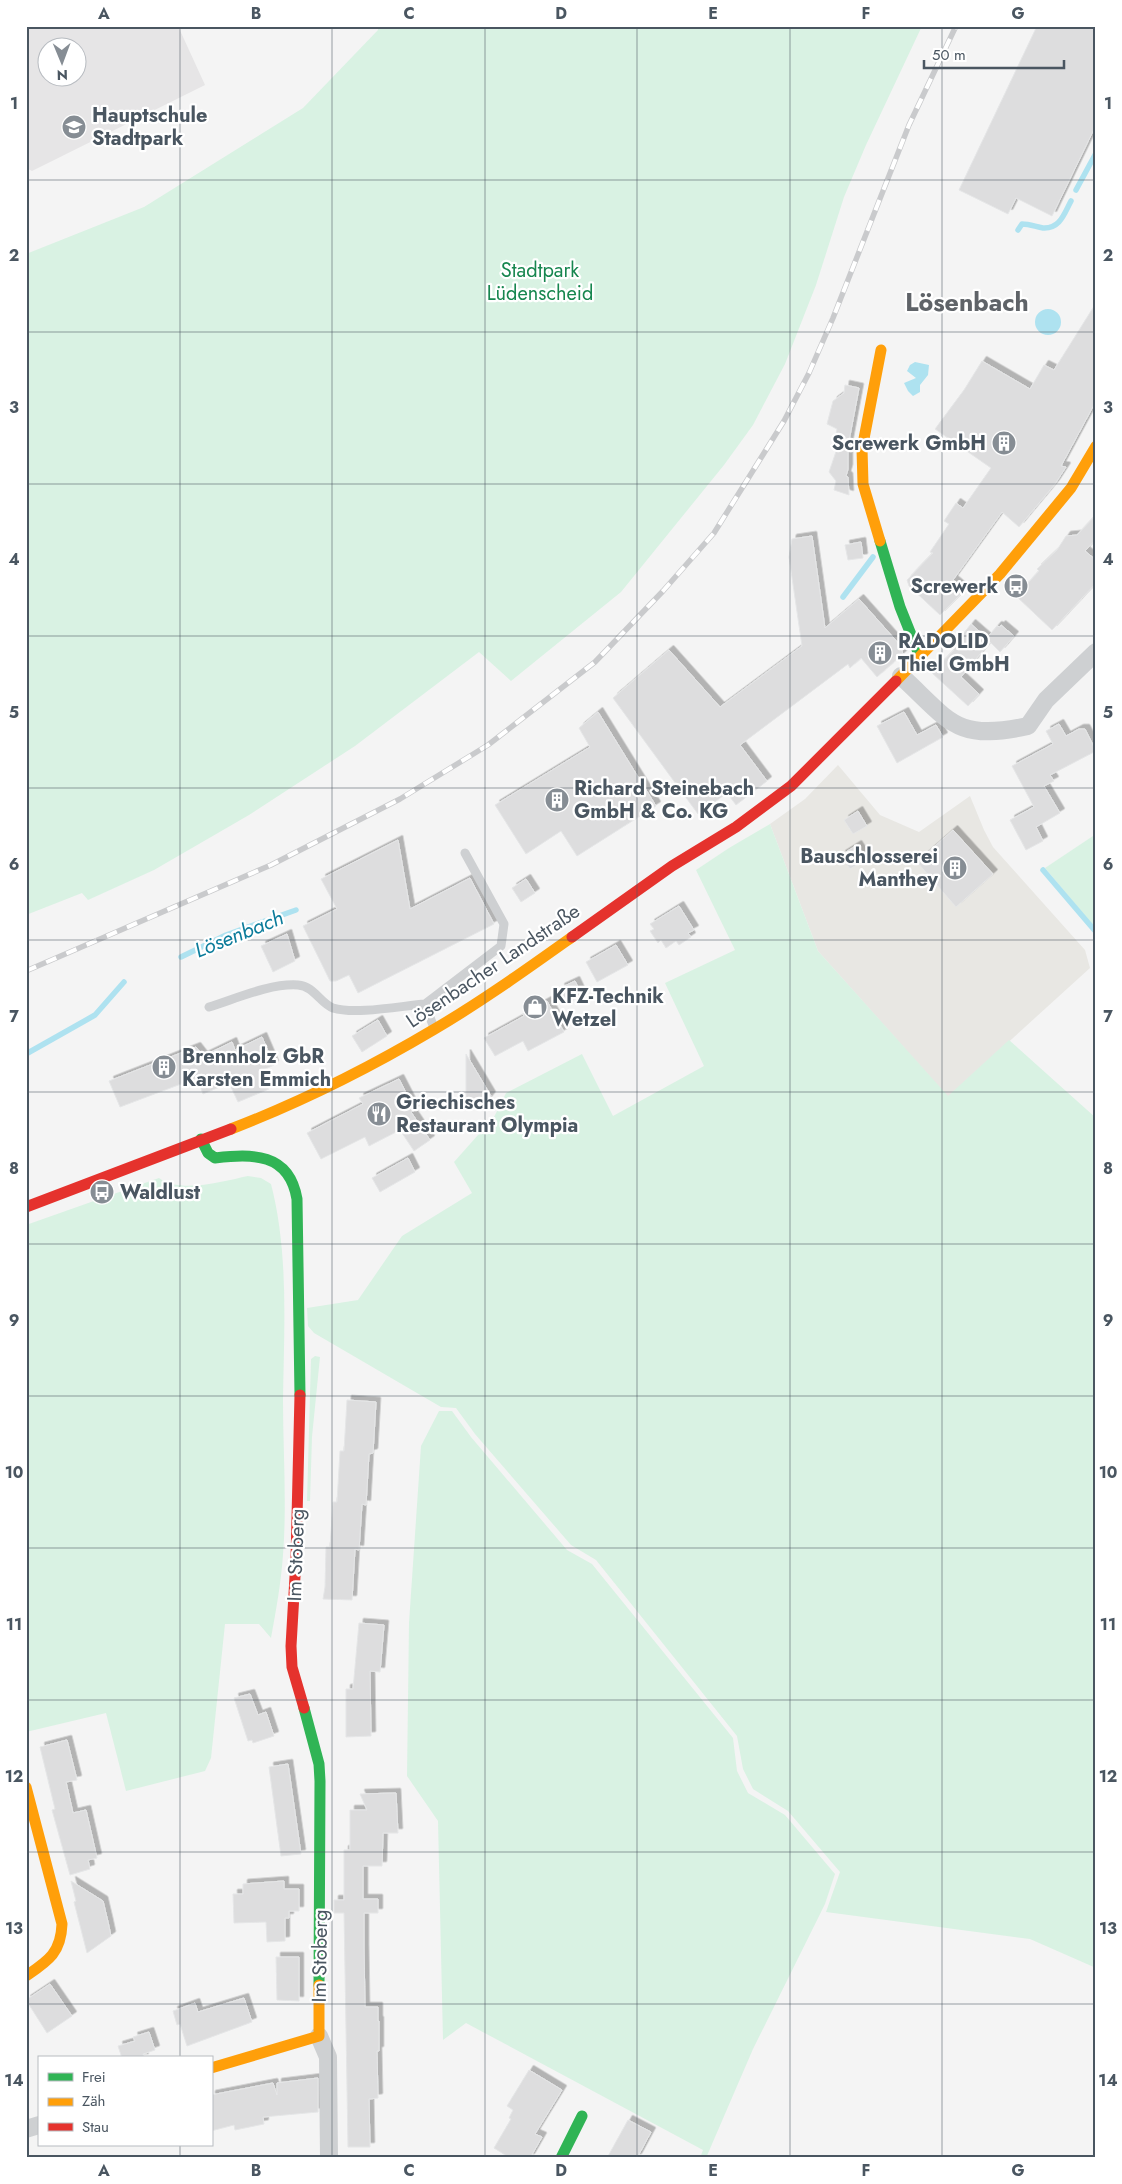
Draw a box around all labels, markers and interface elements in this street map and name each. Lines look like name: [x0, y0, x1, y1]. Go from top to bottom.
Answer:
text: A: [97, 2, 110, 25]
text: B: [251, 2, 261, 25]
text: C: [403, 2, 415, 25]
text: D: [555, 2, 567, 25]
text: E: [708, 2, 718, 25]
text: F: [862, 2, 870, 25]
text: G: [1011, 2, 1025, 25]
north arrow: [38, 38, 88, 88]
scale bar: [924, 38, 1064, 70]
text: 50 m: [932, 44, 966, 66]
text: N: [56, 65, 68, 85]
text: 1: [10, 92, 18, 115]
text: 1: [1104, 92, 1112, 115]
place label: Hauptschule Stadtpark: [92, 101, 207, 153]
school or university icon: Hauptschule Stadtpark: [61, 114, 87, 140]
text: 2: [9, 244, 19, 267]
text: 2: [1103, 244, 1113, 267]
park label: Stadtpark Lüdenscheid: [487, 256, 593, 308]
district label: Lösenbach: [905, 284, 1029, 320]
text: 3: [9, 396, 19, 419]
text: 3: [1103, 396, 1113, 419]
place label: Screwerk GmbH: [832, 429, 986, 458]
building icon: Screwerk GmbH: [991, 430, 1017, 456]
text: 4: [8, 548, 20, 571]
text: 4: [1102, 548, 1114, 571]
place label: Screwerk: [910, 572, 998, 601]
bus stop icon: Screwerk: [1003, 573, 1029, 599]
place label: RADOLID Thiel GmbH: [898, 627, 1010, 679]
building icon: RADOLID Thiel GmbH: [867, 640, 893, 666]
text: 5: [9, 701, 19, 724]
text: 5: [1103, 701, 1113, 724]
place label: Richard Steinebach GmbH & Co. KG: [574, 774, 754, 826]
building icon: Richard Steinebach GmbH & Co. KG: [544, 787, 570, 813]
place label: Bauschlosserei Manthey: [800, 842, 939, 894]
text: 6: [9, 853, 19, 876]
text: 6: [1103, 853, 1113, 876]
building icon: Bauschlosserei Manthey: [942, 855, 968, 881]
street label: Lösenbacher Landstraße: [400, 897, 586, 1035]
water label: Lösenbach: [190, 903, 288, 965]
place label: KFZ-Technik Wetzel: [552, 982, 664, 1034]
shop icon: KFZ-Technik Wetzel: [522, 994, 548, 1020]
text: 7: [9, 1005, 19, 1028]
text: 7: [1103, 1005, 1113, 1028]
place label: Brennholz GbR Karsten Emmich: [182, 1042, 331, 1094]
building icon: Brennholz GbR Karsten Emmich: [151, 1054, 177, 1080]
place label: Griechisches Restaurant Olympia: [396, 1088, 578, 1140]
restaurant icon: Griechisches Restaurant Olympia: [366, 1101, 392, 1127]
text: 8: [9, 1157, 19, 1180]
text: 8: [1103, 1157, 1113, 1180]
place label: Waldlust: [120, 1178, 201, 1207]
bus stop icon: Waldlust: [89, 1179, 115, 1205]
text: 9: [9, 1309, 19, 1332]
text: 9: [1103, 1309, 1113, 1332]
text: 10: [5, 1461, 23, 1484]
text: 10: [1099, 1461, 1117, 1484]
street label: Im Stoberg: [280, 1508, 312, 1602]
text: 11: [6, 1613, 22, 1636]
text: 11: [1100, 1613, 1116, 1636]
text: 12: [5, 1765, 23, 1788]
text: 12: [1099, 1765, 1117, 1788]
street label: Im Stoberg: [305, 1909, 335, 2003]
text: 13: [5, 1917, 23, 1940]
text: 13: [1099, 1917, 1117, 1940]
legend: [38, 2056, 212, 2146]
text: Frei: [82, 2066, 106, 2088]
text: 14: [4, 2069, 24, 2092]
text: 14: [1098, 2069, 1118, 2092]
text: Zäh: [82, 2090, 105, 2112]
text: Stau: [82, 2116, 109, 2138]
text: A: [97, 2159, 110, 2182]
text: B: [251, 2159, 261, 2182]
text: C: [403, 2159, 415, 2182]
text: D: [555, 2159, 567, 2182]
text: E: [708, 2159, 718, 2182]
text: F: [862, 2159, 870, 2182]
text: G: [1011, 2159, 1025, 2182]

